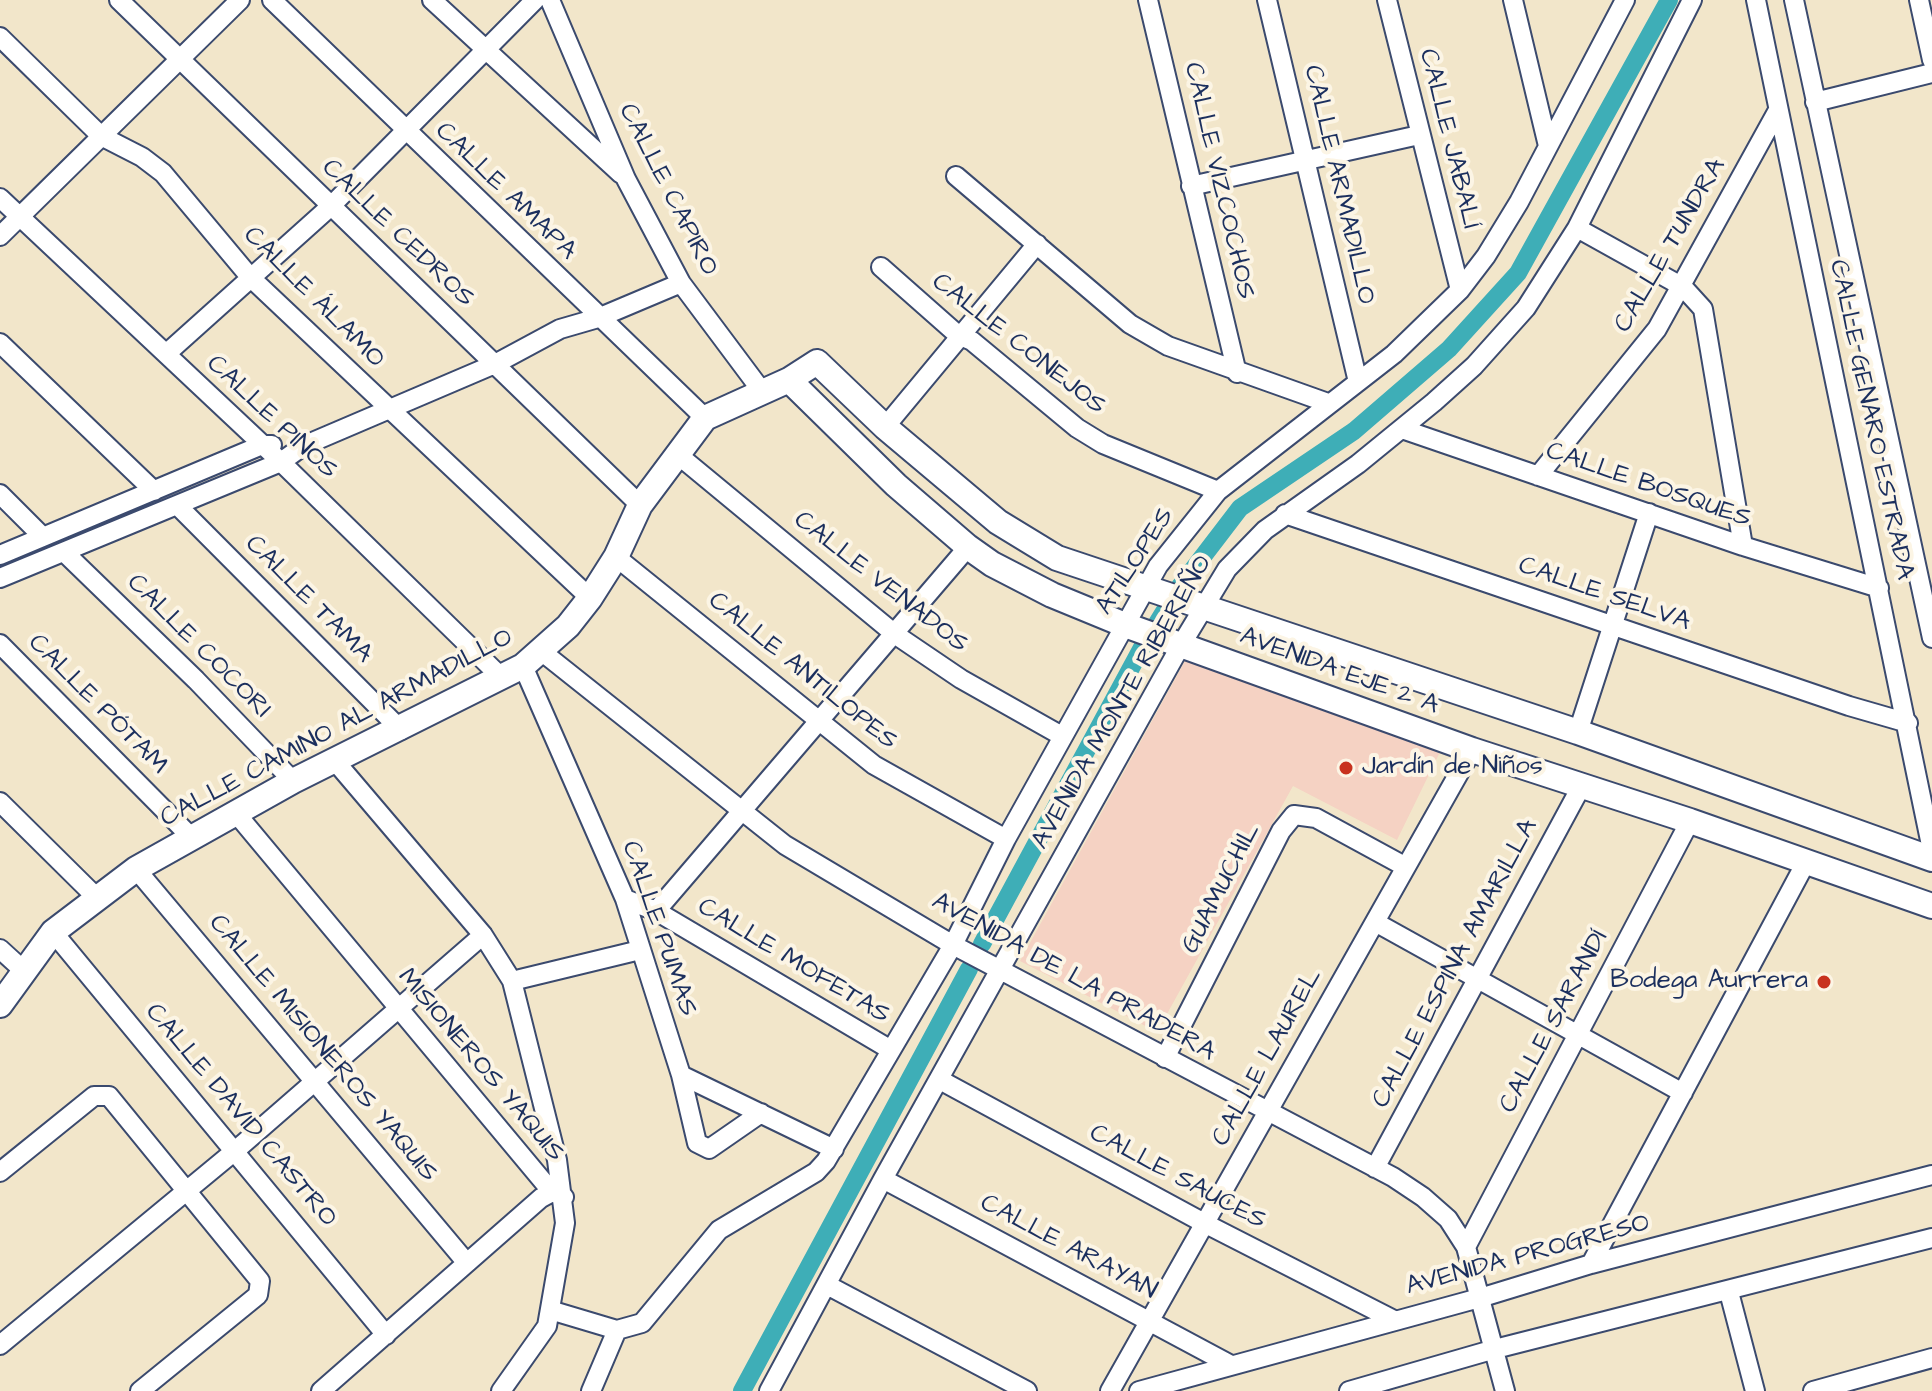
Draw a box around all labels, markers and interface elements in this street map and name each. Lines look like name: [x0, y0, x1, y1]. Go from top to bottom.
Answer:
street label: CALLE JABALÍ: [1411, 46, 1485, 232]
street label: CALLE VIZCOCHOS: [1176, 60, 1260, 302]
street label: CALLE ARMADILLO: [1295, 62, 1381, 308]
street label: CALLE CAPIRO: [610, 99, 724, 281]
street label: CALLE AMAPA: [428, 117, 582, 267]
street label: CALLE CEDROS: [314, 153, 480, 315]
street label: CALLE TUNDRA: [1608, 153, 1734, 339]
street label: CALLE ÁLAMO: [236, 221, 390, 375]
street label: CALLE GENARO ESTRADA: [1821, 257, 1919, 583]
street label: CALLE CONEJOS: [925, 267, 1111, 423]
street label: CALLE PINOS: [199, 349, 343, 487]
street label: CALLE BOSQUES: [1541, 436, 1755, 536]
street label: ATILOPES: [1090, 503, 1182, 621]
street label: CALLE VENADOS: [787, 505, 973, 661]
street label: CALLE TAMA: [238, 530, 378, 670]
street label: AVENIDA MONTE RIBEREÑO: [1026, 551, 1220, 855]
street label: CALLE SELVA: [1514, 551, 1694, 639]
street label: CALLE COCORI: [119, 568, 277, 726]
street label: CALLE ANTILOPES: [701, 586, 903, 758]
street label: AVENIDA EJE 2 A: [1235, 622, 1443, 722]
street label: CALLE CAMINO AL ARMADILLO: [156, 623, 518, 835]
street label: CALLE PÓTAM: [20, 628, 174, 782]
place label: Jardín de Niños: [1362, 752, 1543, 784]
marker: Jardín de Niños: [1337, 759, 1355, 777]
street label: CALLE ESPINA AMARILLA: [1366, 814, 1546, 1114]
street label: GUAMUCHIL: [1176, 819, 1268, 959]
street label: CALLE PUMAS: [613, 837, 703, 1021]
street label: AVENIDA DE LA PRADERA: [926, 887, 1220, 1069]
street label: CALLE MOFETAS: [691, 892, 895, 1032]
street label: CALLE MISIONEROS YAQUIS: [201, 909, 443, 1189]
street label: CALLE SARANDÍ: [1494, 925, 1616, 1119]
street label: MISIONEROS YAQUIS: [390, 963, 570, 1169]
street label: CALLE LAUREL: [1206, 964, 1330, 1152]
place label: Bodega Aurrera: [1610, 966, 1808, 998]
marker: Bodega Aurrera: [1815, 973, 1833, 991]
street label: CALLE DAVID CASTRO: [137, 998, 343, 1234]
street label: CALLE SAUCES: [1083, 1118, 1271, 1238]
street label: CALLE ARAYAN: [974, 1188, 1162, 1308]
street label: AVENIDA PROGRESO: [1403, 1208, 1653, 1304]

